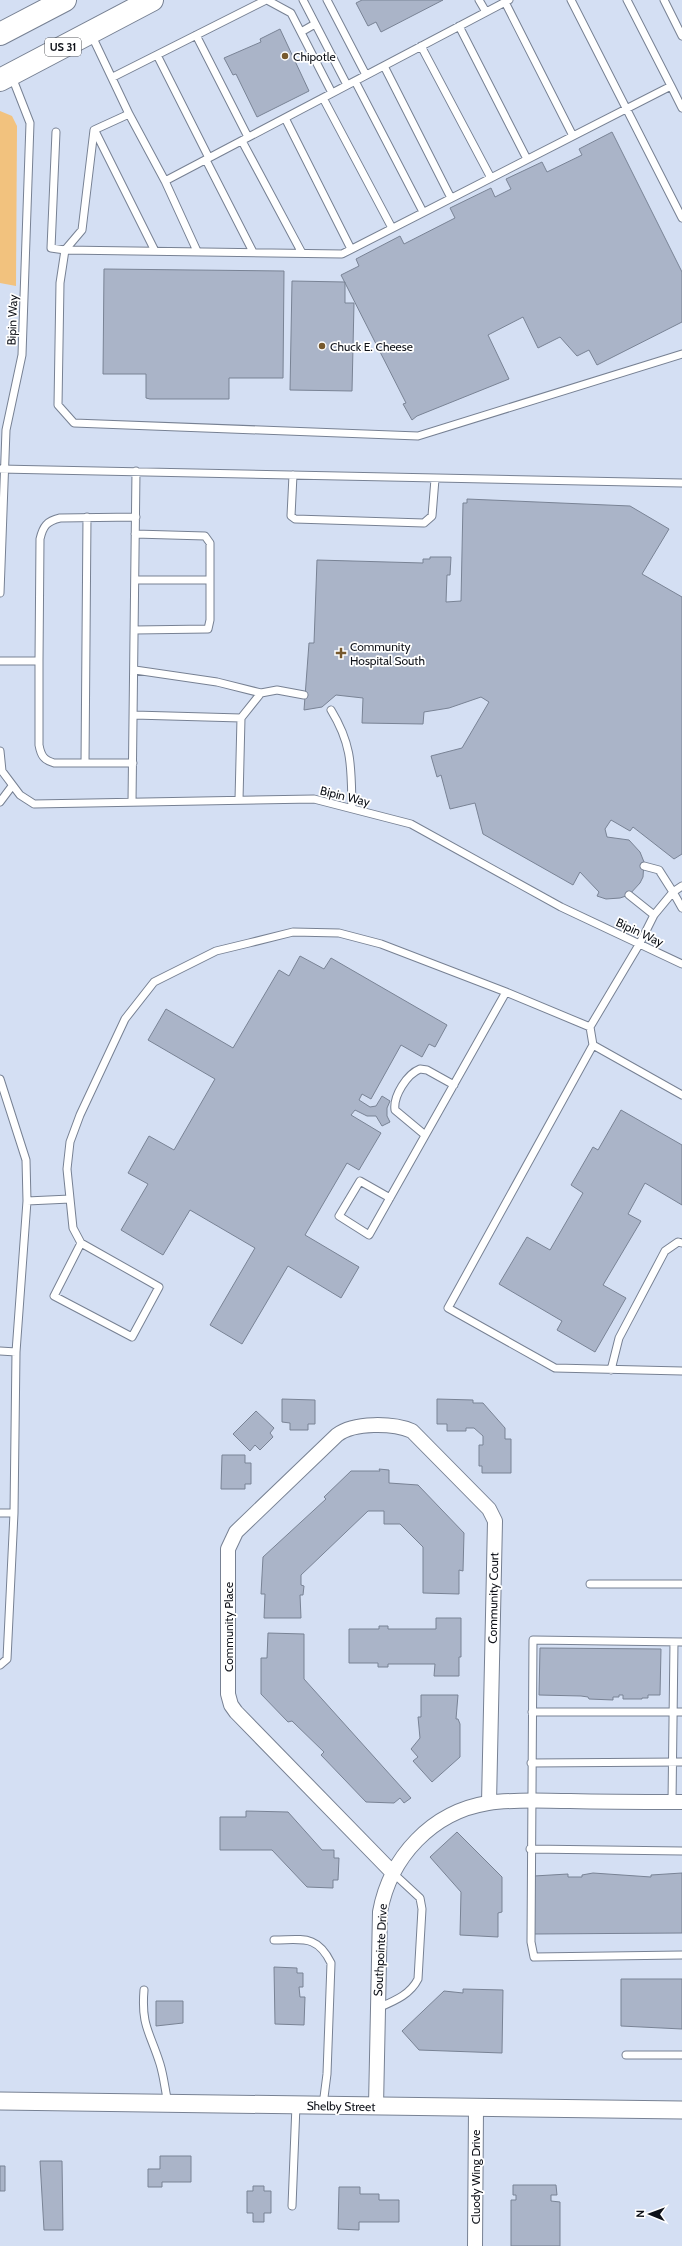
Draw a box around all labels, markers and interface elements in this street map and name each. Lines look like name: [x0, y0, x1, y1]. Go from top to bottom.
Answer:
road number: US 31: [45, 38, 81, 56]
place label: Chipotle: [293, 49, 336, 64]
marker: Chipotle: [280, 51, 290, 61]
street label: Bipin Way: [4, 294, 20, 346]
place label: Chuck E. Cheese: [330, 339, 413, 354]
marker: Chuck E. Cheese: [317, 341, 327, 351]
place label: Community Hospital South: [350, 639, 425, 668]
marker: Community Hospital South: [335, 647, 347, 659]
street label: Bipin Way: [319, 783, 371, 809]
street label: Bipin Way: [614, 914, 666, 950]
street label: Community Court: [485, 1552, 501, 1644]
street label: Community Place: [221, 1582, 236, 1672]
street label: Southpointe Drive: [370, 1903, 390, 1997]
street label: Shelby Street: [307, 2098, 375, 2114]
street label: Cluody Wing Drive: [468, 2130, 483, 2224]
north arrow: [630, 2194, 670, 2234]
text: N: [633, 2210, 647, 2218]

